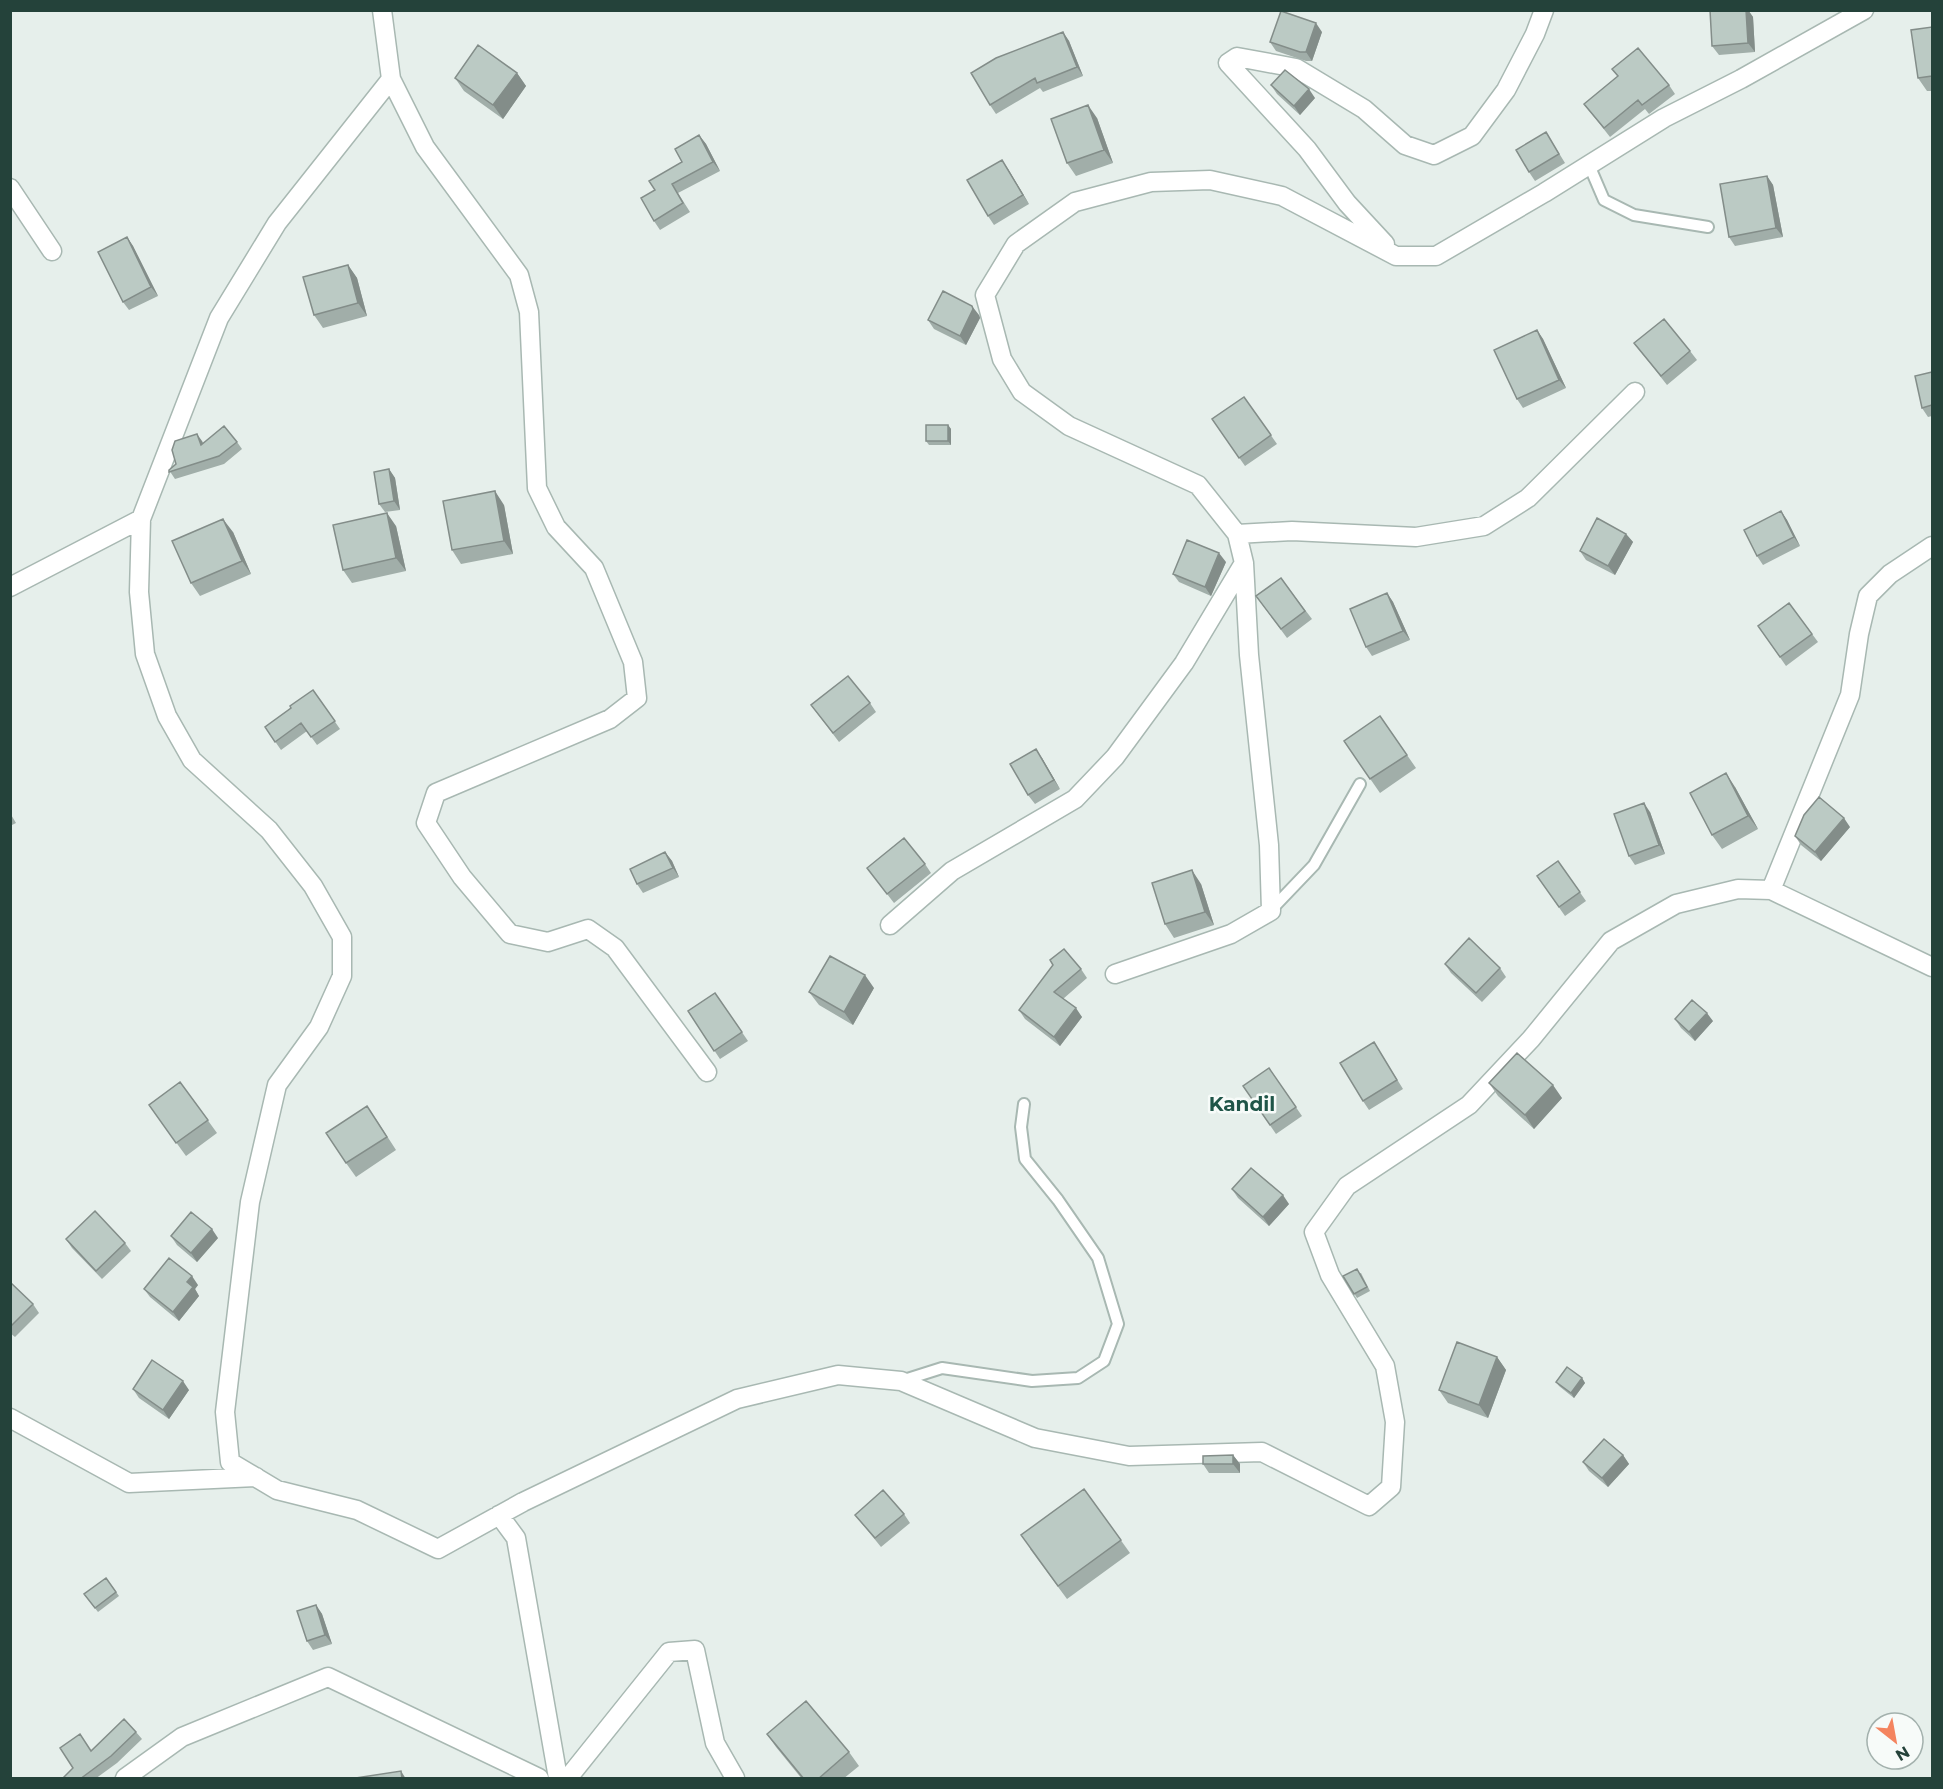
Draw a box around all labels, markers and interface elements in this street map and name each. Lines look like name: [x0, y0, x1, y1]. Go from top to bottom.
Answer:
district label: Kandil: [1209, 1092, 1275, 1116]
north arrow: [1865, 1711, 1925, 1771]
text: N: [1892, 1742, 1913, 1765]

